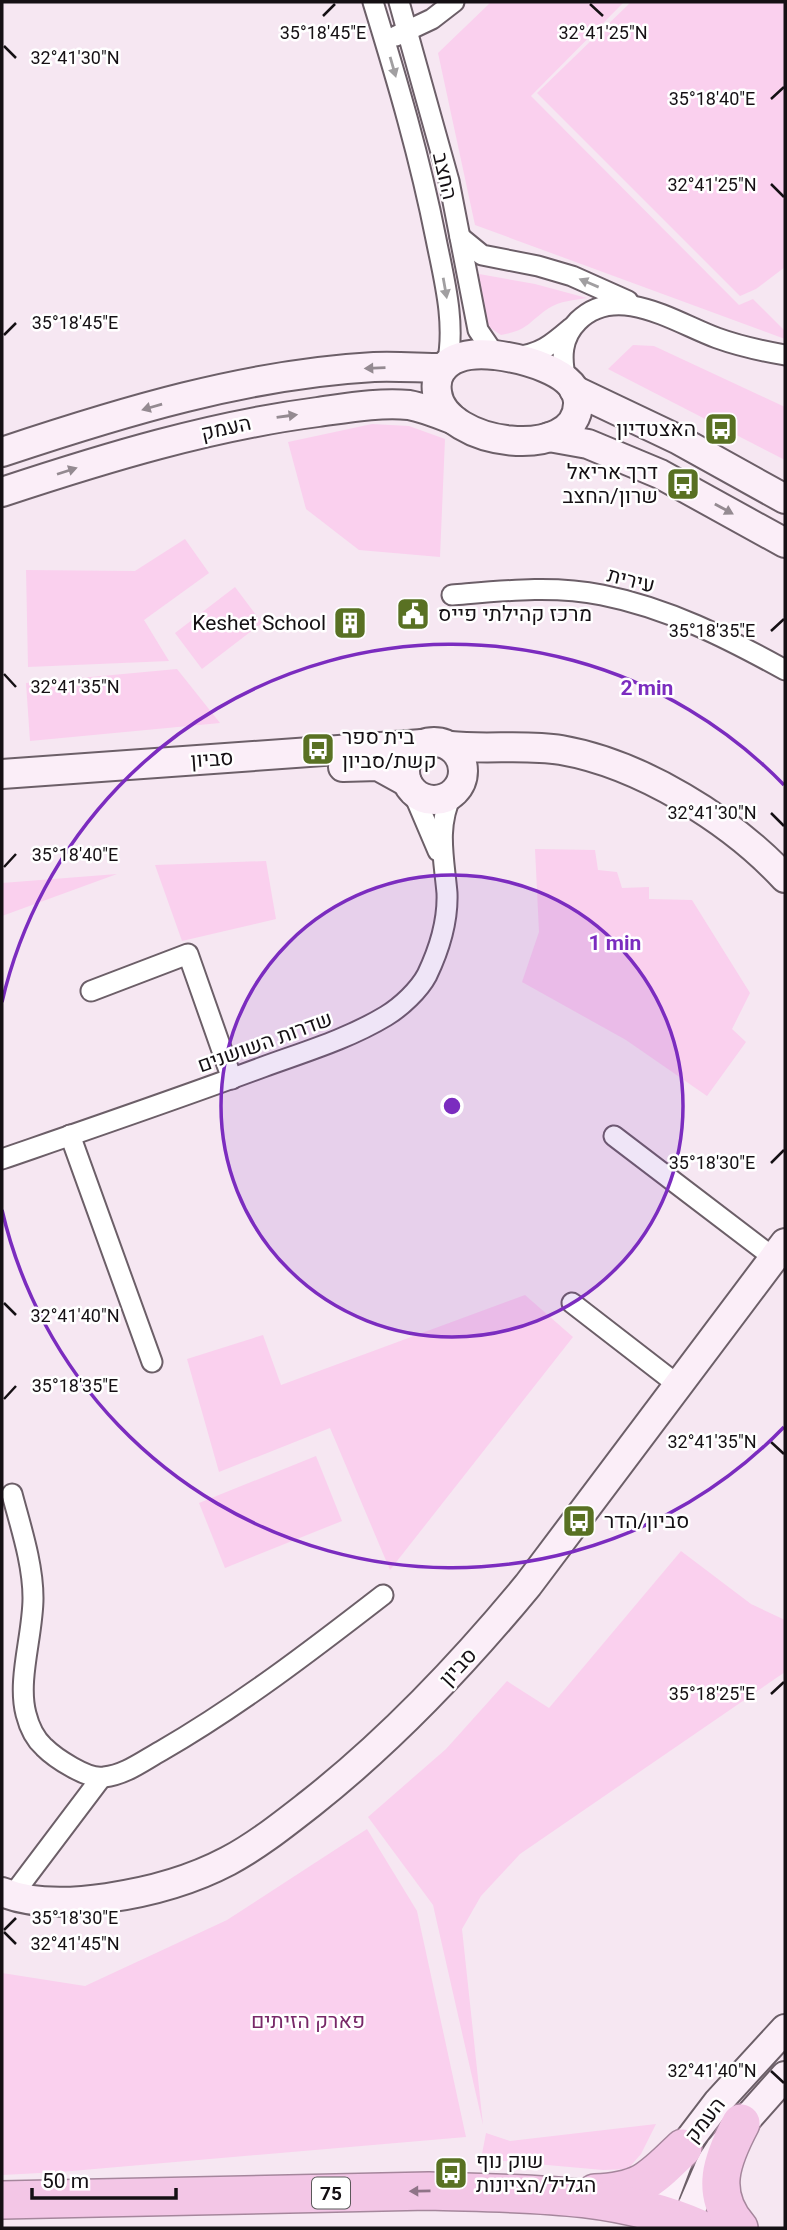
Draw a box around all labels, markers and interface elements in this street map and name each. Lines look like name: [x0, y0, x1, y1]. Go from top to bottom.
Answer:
text: 35°18'45"E: [280, 22, 366, 43]
text: 32°41'25"N: [558, 22, 648, 43]
text: 32°41'30"N: [30, 47, 120, 68]
one-way arrow: [388, 56, 399, 78]
text: 35°18'40"E: [669, 88, 755, 109]
street label: החצב: [428, 150, 462, 202]
text: 32°41'25"N: [667, 174, 757, 195]
one-way arrow: [440, 277, 451, 299]
one-way arrow: [578, 278, 599, 289]
text: 35°18'45"E: [32, 312, 118, 333]
one-way arrow: [364, 362, 386, 373]
one-way arrow: [141, 402, 162, 412]
one-way arrow: [276, 410, 298, 421]
bus stop icon: האצטדיון: [702, 410, 740, 448]
street label: העמק: [199, 411, 253, 445]
place label: האצטדיון: [616, 417, 696, 441]
place label: דרך אריאל שרון/החצב: [562, 460, 658, 508]
one-way arrow: [56, 465, 77, 476]
bus stop icon: דרך אריאל שרון/החצב: [664, 465, 702, 503]
one-way arrow: [714, 503, 734, 515]
street label: עירית: [605, 563, 657, 597]
public building icon: מרכז קהילתי פייס: [394, 595, 432, 633]
place label: מרכז קהילתי פייס: [438, 602, 592, 626]
building icon: Keshet School: [331, 604, 369, 642]
place label: Keshet School: [192, 611, 326, 635]
text: 35°18'35"E: [669, 620, 755, 641]
text: 32°41'35"N: [30, 676, 120, 697]
text: 2 min: [621, 676, 673, 700]
place label: בית ספר קשת/סביון: [342, 725, 437, 773]
bus stop icon: בית ספר קשת/סביון: [299, 730, 337, 768]
street label: סביון: [190, 746, 234, 772]
text: 32°41'30"N: [667, 802, 757, 823]
text: 35°18'40"E: [32, 844, 118, 865]
text: 1 min: [589, 931, 641, 955]
street label: שדרות השושנים: [194, 1007, 336, 1077]
centre of rings: [440, 1094, 464, 1118]
text: 35°18'30"E: [669, 1152, 755, 1173]
text: 32°41'40"N: [30, 1305, 120, 1326]
text: 35°18'35"E: [32, 1375, 118, 1396]
text: 32°41'35"N: [667, 1431, 757, 1452]
bus stop icon: סביון/הדר: [560, 1502, 598, 1540]
place label: סביון/הדר: [604, 1509, 689, 1533]
street label: סביון: [435, 1643, 481, 1691]
text: 35°18'25"E: [669, 1683, 755, 1704]
text: 35°18'30"E: [32, 1907, 118, 1928]
text: 32°41'45"N: [30, 1933, 120, 1954]
park label: פארק הזיתים: [251, 2009, 365, 2033]
text: 32°41'40"N: [667, 2060, 757, 2081]
street label: העמק: [680, 2093, 730, 2147]
place label: שוק נוף הגליל/הציונות: [476, 2149, 596, 2197]
bus stop icon: שוק נוף הגליל/הציונות: [432, 2154, 470, 2192]
scale bar: [32, 2156, 175, 2200]
text: 50 m: [42, 2169, 89, 2193]
road number: 75: [312, 2178, 350, 2208]
one-way arrow: [409, 2185, 431, 2197]

